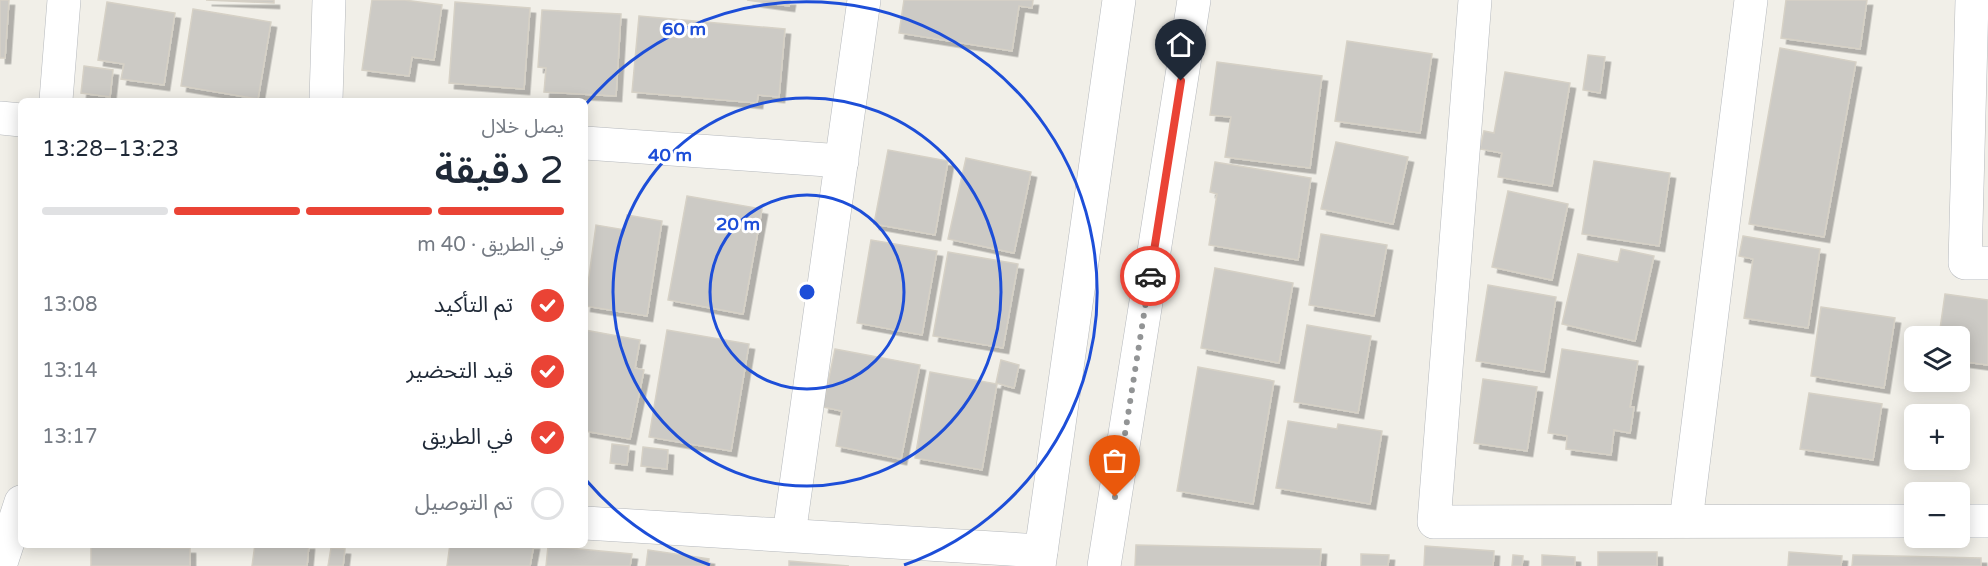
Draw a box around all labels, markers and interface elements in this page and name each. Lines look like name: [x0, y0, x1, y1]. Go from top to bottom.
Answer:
text: 60 m: [662, 18, 706, 40]
pin: [1155, 19, 1206, 81]
icon: home: [1164, 28, 1197, 61]
text: يصل خلال: [482, 115, 564, 139]
text: 13:23–13:28: [42, 136, 179, 162]
text: 40 m: [648, 144, 692, 166]
text: 2 دقيقة: [435, 147, 564, 194]
text: 20 m: [716, 213, 760, 235]
text: في الطريق · 40 m: [417, 233, 564, 257]
courier: [1120, 246, 1180, 306]
icon: car: [1134, 260, 1167, 293]
centre of rings: [797, 282, 817, 302]
icon: check: [531, 289, 564, 322]
text: تم التأكيد: [434, 292, 513, 318]
text: 13:08: [42, 293, 97, 317]
map controls: [1904, 326, 1970, 548]
button: layers: [1904, 326, 1970, 392]
icon: check: [531, 355, 564, 388]
text: قيد التحضير: [407, 358, 513, 384]
text: 13:14: [42, 359, 97, 383]
button: +: [1904, 404, 1970, 470]
icon: check: [531, 421, 564, 454]
text: في الطريق: [422, 424, 513, 450]
text: 13:17: [42, 425, 97, 449]
pin: [1089, 435, 1140, 497]
icon: bag: [1098, 444, 1131, 477]
button: −: [1904, 482, 1970, 548]
text: تم التوصيل: [415, 490, 513, 516]

